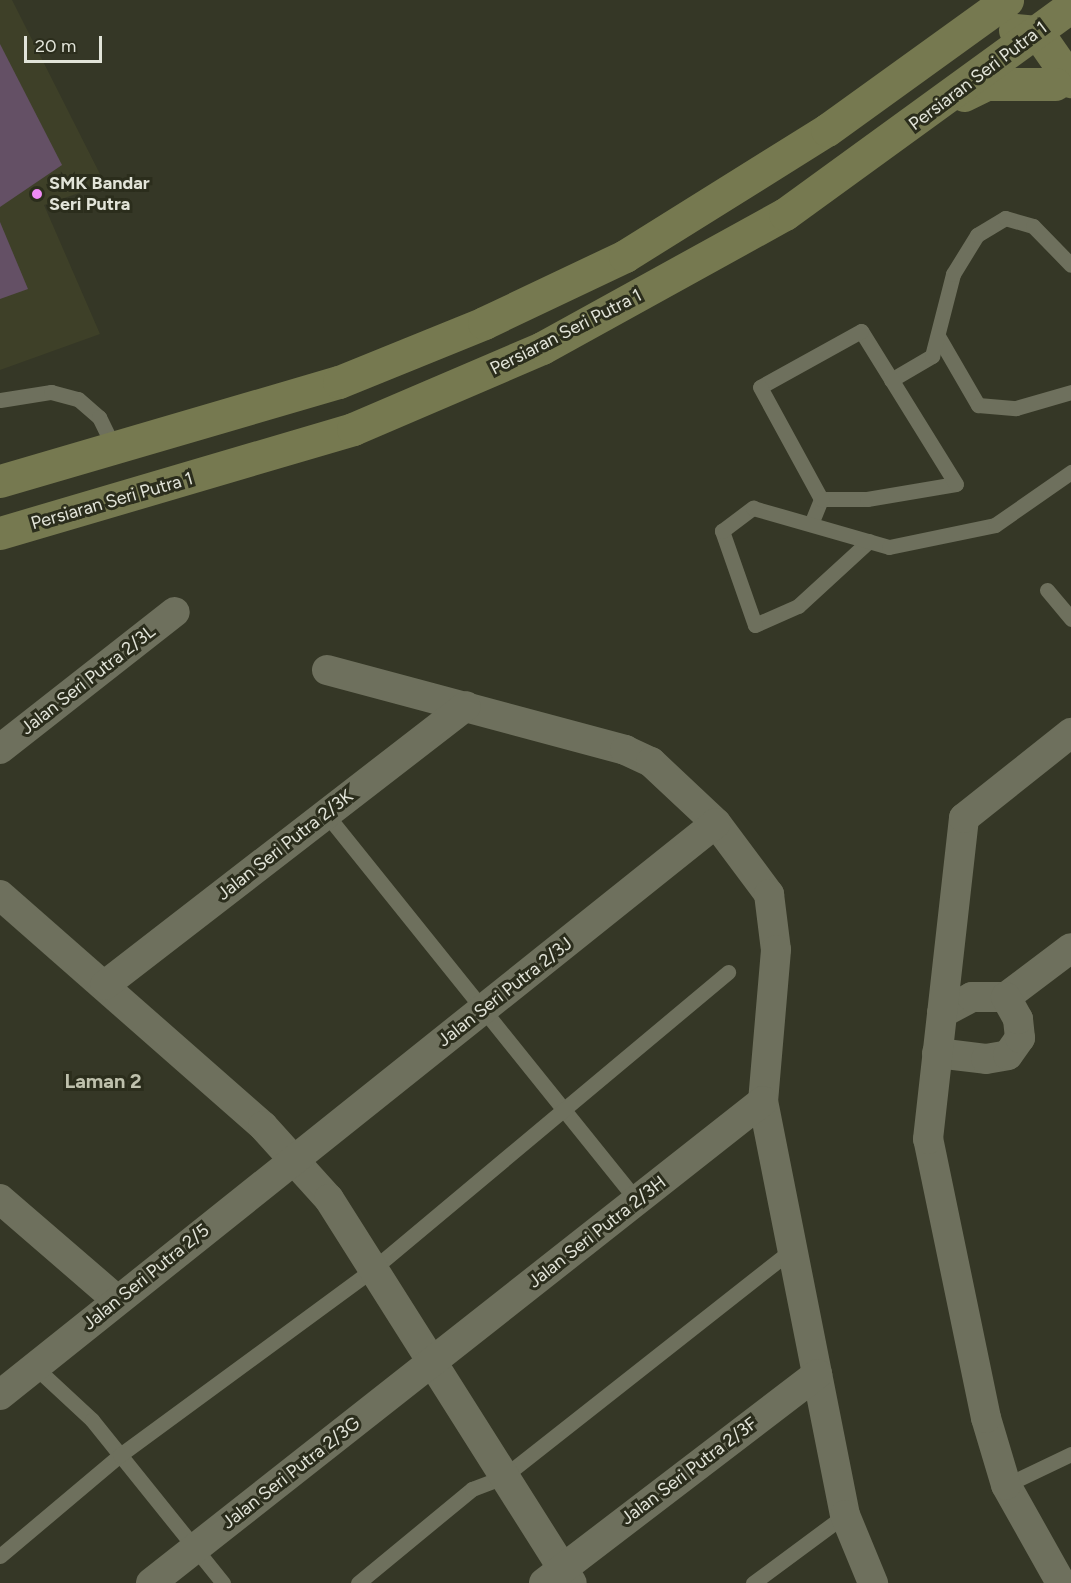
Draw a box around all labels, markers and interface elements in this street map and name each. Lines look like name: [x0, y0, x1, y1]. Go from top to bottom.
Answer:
street label: Persiaran Seri Putra 1: [905, 17, 1051, 135]
scale bar: [27, 24, 105, 62]
text: 20 m: [35, 35, 76, 57]
place label: SMK Bandar Seri Putra: [49, 173, 150, 216]
marker: SMK Bandar Seri Putra: [30, 187, 44, 201]
street label: Persiaran Seri Putra 1: [486, 284, 646, 380]
street label: Persiaran Seri Putra 1: [28, 468, 196, 534]
street label: Jalan Seri Putra 2/3L: [16, 621, 160, 739]
street label: Jalan Seri Putra 2/3K: [213, 785, 357, 905]
street label: Jalan Seri Putra 2/3J: [433, 933, 577, 1051]
district label: Laman 2: [64, 1069, 142, 1093]
street label: Jalan Seri Putra 2/3H: [524, 1171, 670, 1293]
street label: Jalan Seri Putra 2/5: [79, 1220, 213, 1334]
street label: Jalan Seri Putra 2/3G: [218, 1412, 364, 1534]
street label: Jalan Seri Putra 2/3F: [617, 1413, 761, 1529]

